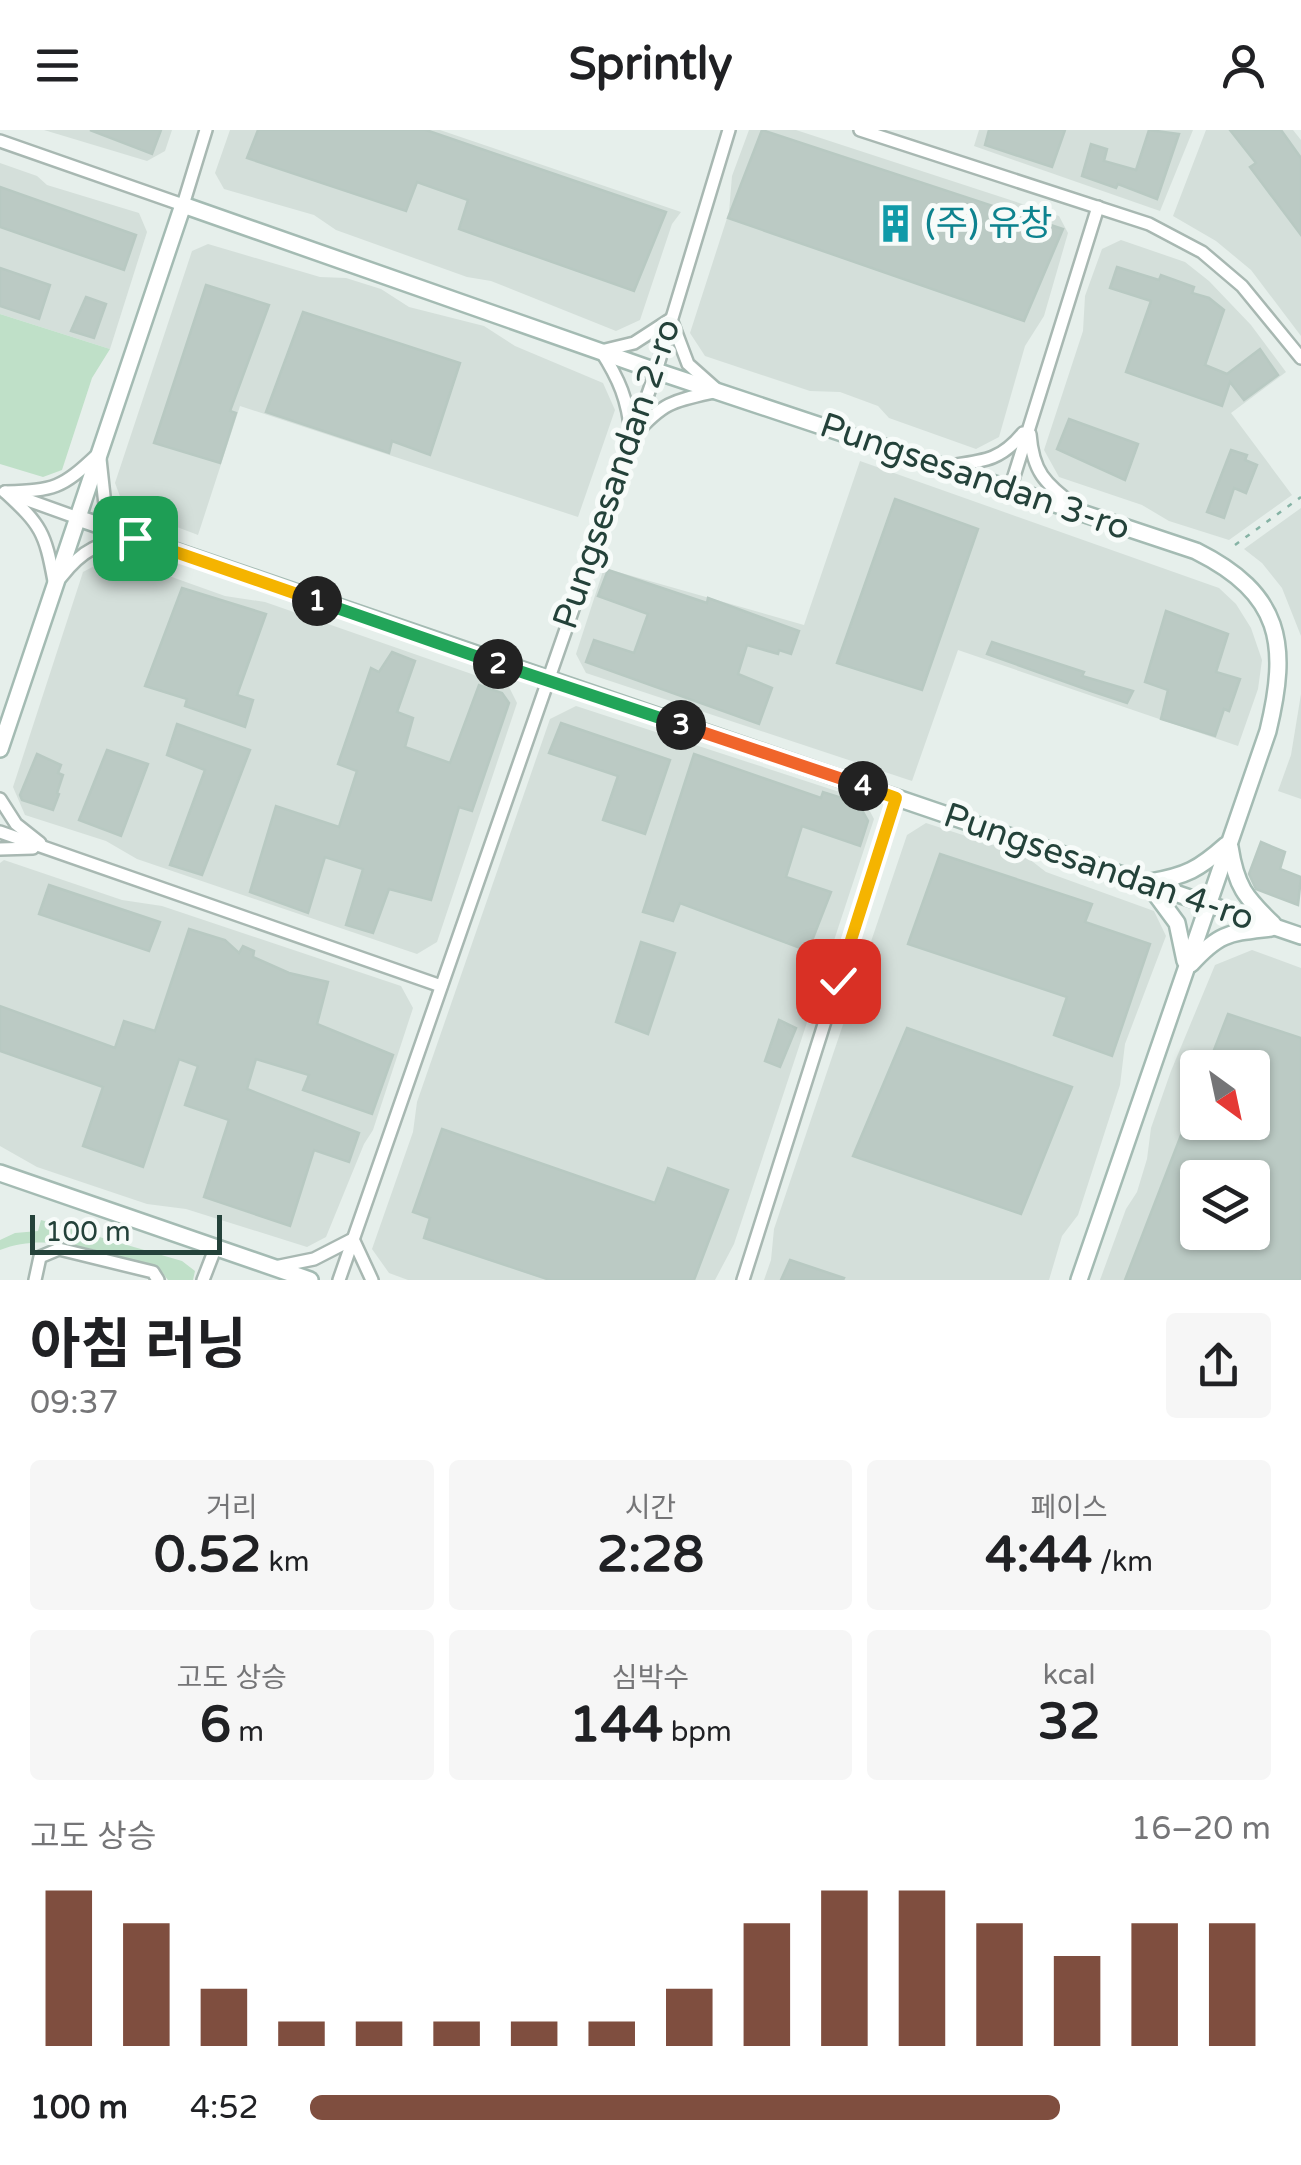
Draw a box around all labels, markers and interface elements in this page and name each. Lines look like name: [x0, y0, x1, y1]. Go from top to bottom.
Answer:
icon: menu: [30, 38, 85, 93]
text: Sprintly: [569, 38, 732, 92]
icon: person: [1216, 38, 1271, 93]
building icon: (주) 유창: [874, 203, 916, 245]
place label: (주) 유창: [925, 203, 1053, 245]
street label: Pungsesandan 2-ro: [544, 314, 690, 634]
street label: Pungsesandan 3-ro: [815, 404, 1135, 550]
pin: [93, 496, 178, 581]
icon: arrive: [108, 511, 163, 566]
pin: 1: [292, 576, 342, 626]
text: 1: [308, 584, 326, 618]
pin: 2: [473, 639, 523, 689]
text: 2: [489, 647, 507, 681]
pin: 3: [656, 700, 706, 750]
text: 3: [672, 708, 690, 742]
pin: 4: [838, 761, 888, 811]
text: 4: [854, 769, 872, 803]
street label: Pungsesandan 4-ro: [938, 794, 1260, 940]
pin: [796, 939, 881, 1024]
icon: check: [811, 954, 866, 1009]
north arrow: [1180, 1050, 1270, 1140]
map controls: [1180, 1050, 1270, 1250]
button: layers: [1180, 1160, 1270, 1250]
scale bar: [30, 1210, 222, 1254]
text: 100 m: [45, 1215, 131, 1249]
text: 아침 러닝: [30, 1313, 247, 1379]
button: share: [1166, 1313, 1271, 1418]
text: 09:37: [30, 1384, 119, 1422]
text: 거리: [206, 1491, 258, 1525]
text: 시간: [625, 1491, 676, 1525]
text: 페이스: [1031, 1491, 1108, 1525]
text: 0.52: [154, 1525, 261, 1585]
text: 2:28: [597, 1525, 704, 1585]
text: 4:44: [985, 1525, 1092, 1585]
text: km: [261, 1545, 310, 1579]
text: /km: [1092, 1545, 1153, 1579]
text: kcal: [1043, 1658, 1095, 1692]
text: 고도 상승: [177, 1661, 287, 1695]
text: 심박수: [612, 1661, 689, 1695]
text: 32: [1038, 1692, 1101, 1752]
text: 6: [200, 1695, 231, 1755]
text: 144: [569, 1695, 663, 1755]
text: m: [231, 1715, 264, 1749]
text: bpm: [663, 1715, 732, 1749]
text: 16–20 m: [1131, 1810, 1271, 1848]
text: 고도 상승: [30, 1818, 156, 1856]
text: 100 m: [30, 2089, 128, 2127]
text: 4:52: [190, 2089, 259, 2127]

